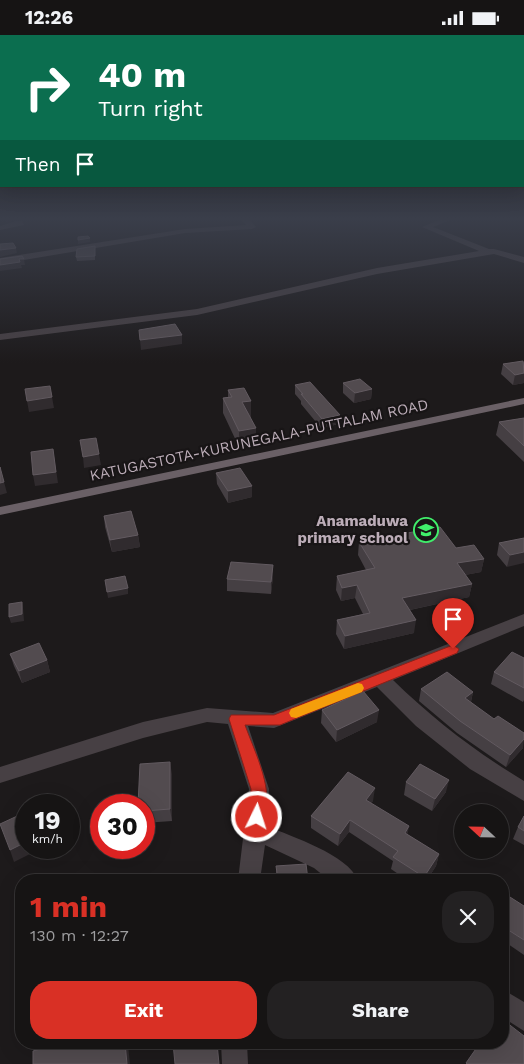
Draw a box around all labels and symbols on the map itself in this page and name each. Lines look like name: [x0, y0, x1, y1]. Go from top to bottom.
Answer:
street label: KATUGASTOTA-KURUNEGALA-PUTTALAM ROAD: [88, 395, 430, 485]
place label: Anamaduwa primary school: [297, 512, 408, 547]
school or university icon: Anamaduwa primary school: [413, 517, 439, 543]
pin: [432, 598, 474, 649]
position arrow: [230, 790, 282, 842]
speed limit sign: 30: [90, 794, 155, 859]
north arrow: [454, 804, 509, 859]

